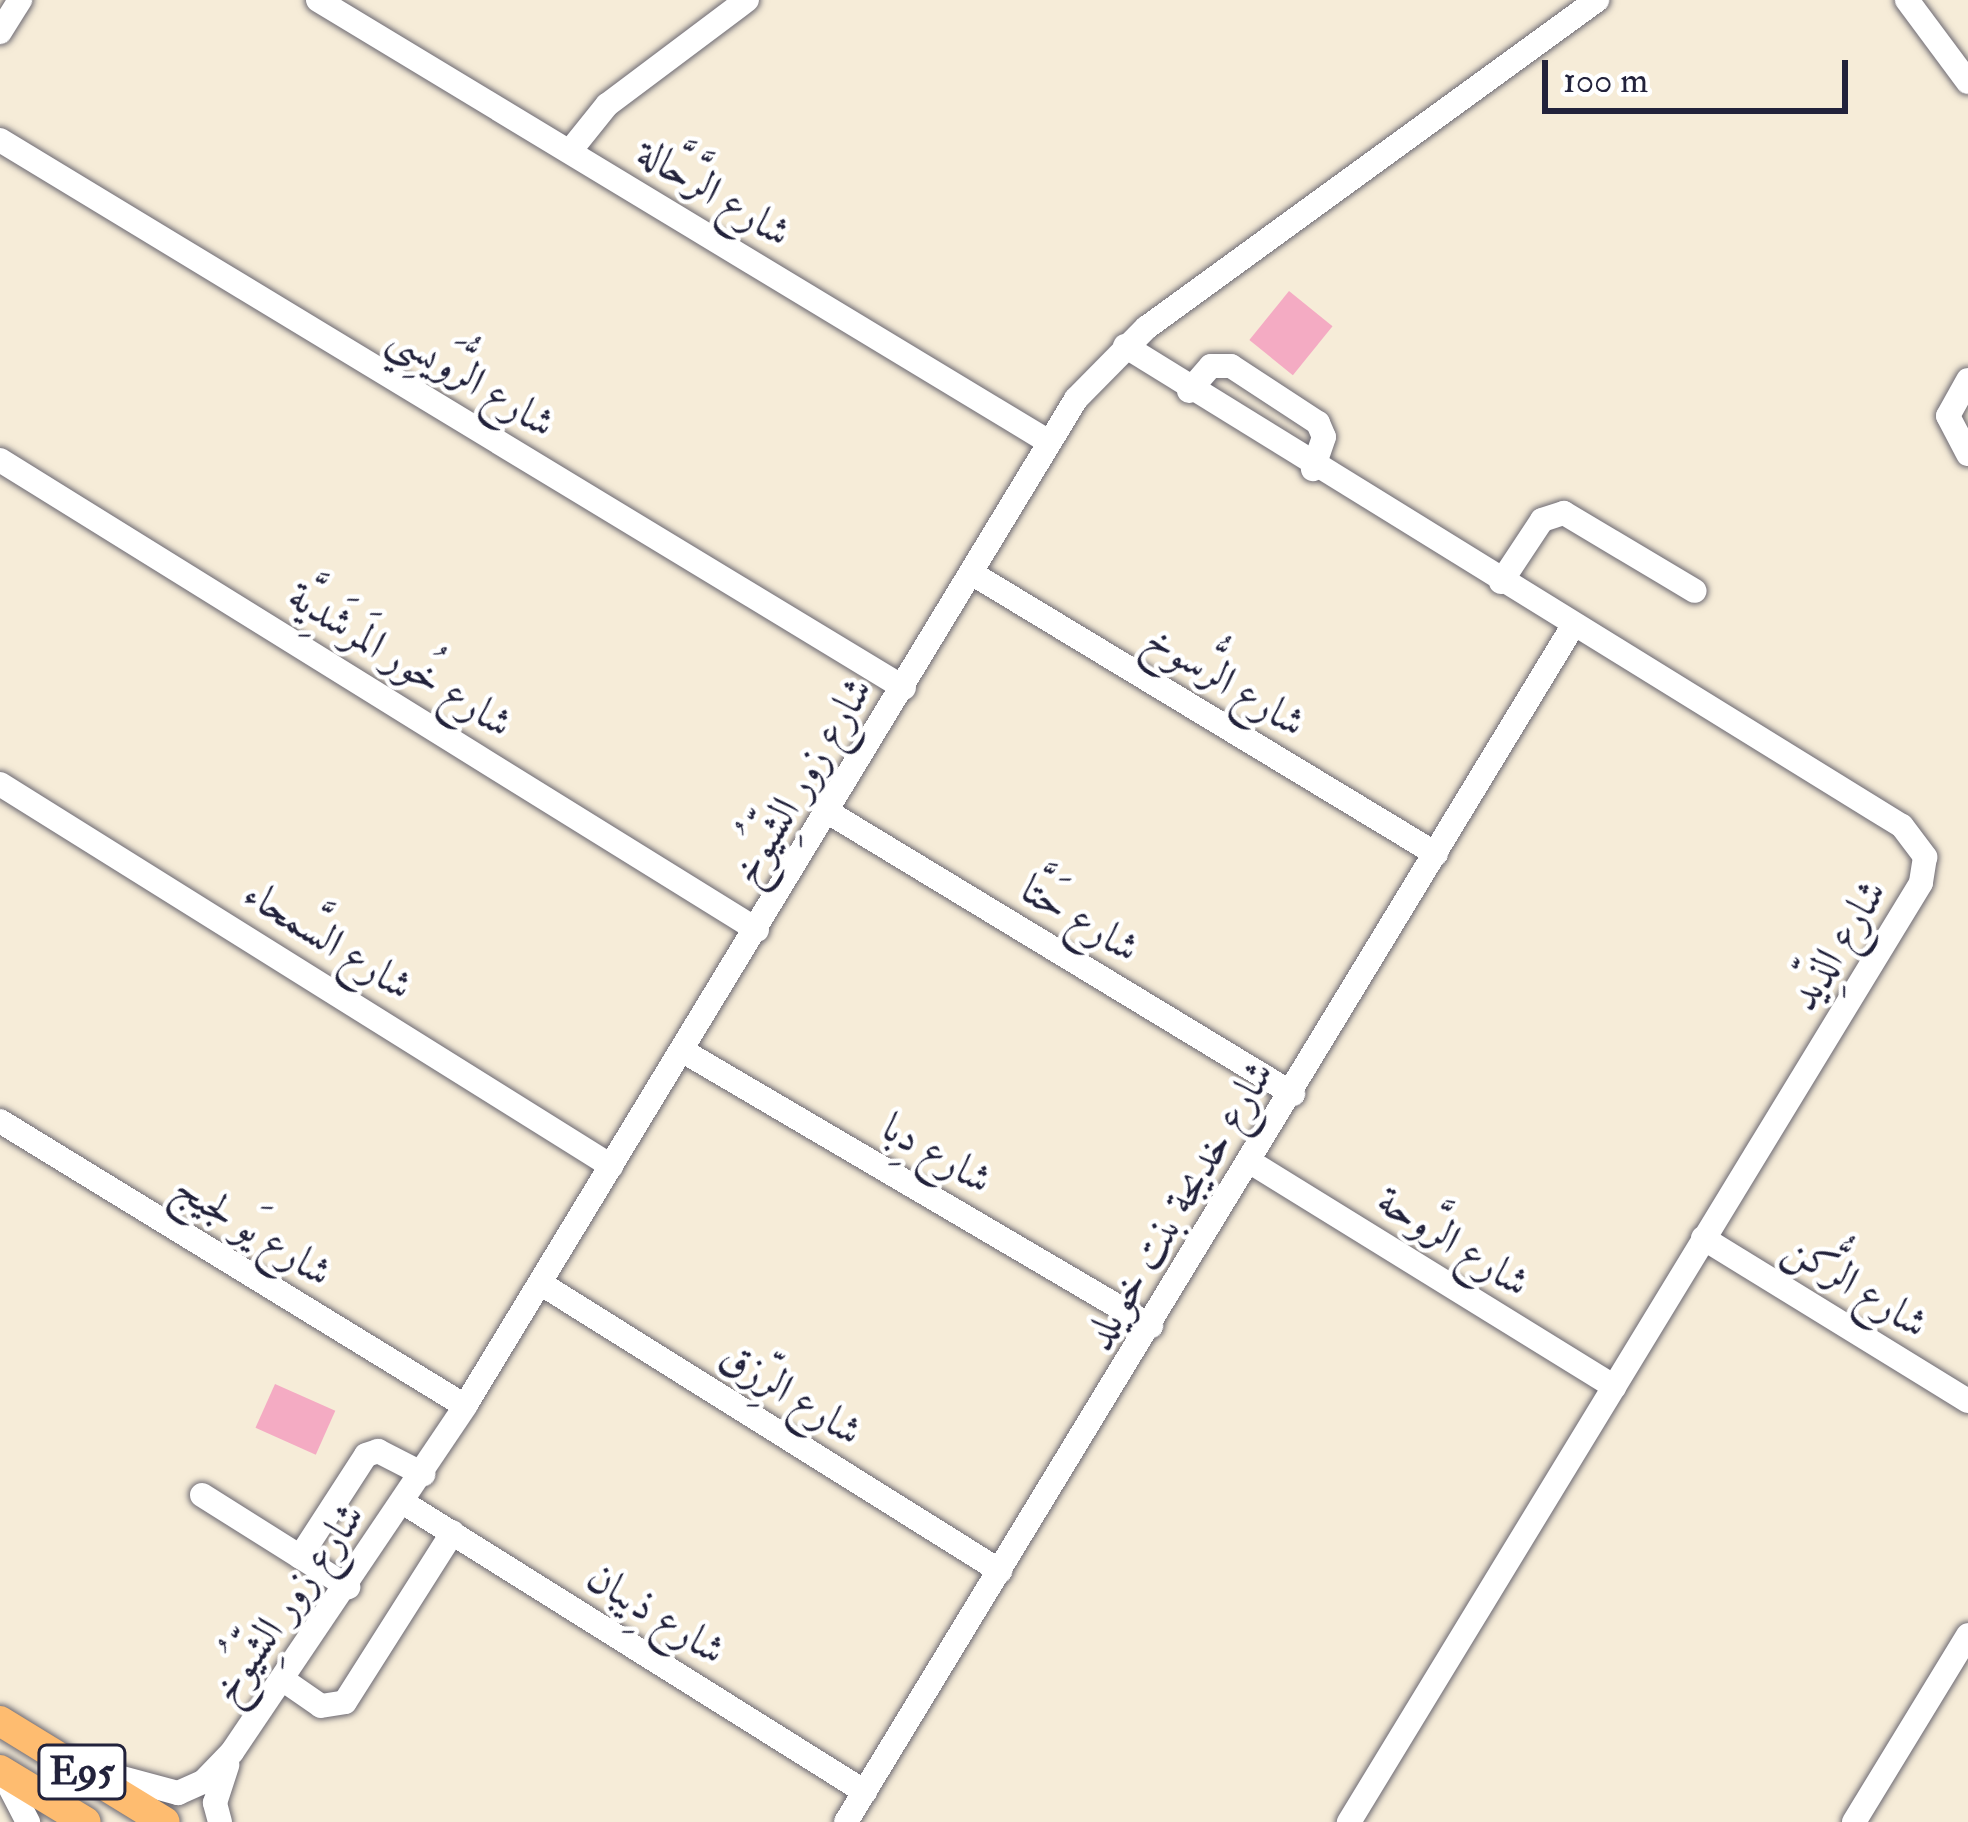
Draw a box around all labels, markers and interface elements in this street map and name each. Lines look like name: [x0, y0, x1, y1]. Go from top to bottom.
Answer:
scale bar: [1548, 36, 1854, 110]
text: 100 m: [1563, 58, 1648, 103]
street label: شارع الرَّحَّالة: [628, 128, 800, 258]
street label: شارع الرُّوَيسِي: [380, 311, 564, 449]
street label: شارع خُور المَرشَدِيَّة: [278, 571, 522, 749]
street label: شارع الرُّسوخ: [1136, 613, 1314, 749]
street label: شارع زور الشِّيُوخ: [720, 668, 884, 894]
street label: شارع حَتَّا: [1012, 864, 1148, 974]
street label: شارع السَّمحاء: [234, 868, 422, 1012]
street label: شارع الذِّيد: [1778, 870, 1898, 1020]
street label: شارع خديجة بنت خويلد: [1073, 1051, 1285, 1359]
street label: شارع دِبا: [873, 1103, 1001, 1205]
street label: شارع يَو لجيج: [165, 1162, 341, 1298]
street label: شارع الرَّوحة: [1367, 1175, 1539, 1309]
street label: شارع الرُّكن: [1775, 1222, 1937, 1350]
street label: شارع الرِّزق: [711, 1331, 871, 1457]
street label: شارع زور الشِّيُوخ: [200, 1493, 376, 1713]
street label: شارع ذِيبان: [577, 1552, 735, 1676]
road number: E95: [37, 1739, 127, 1805]

